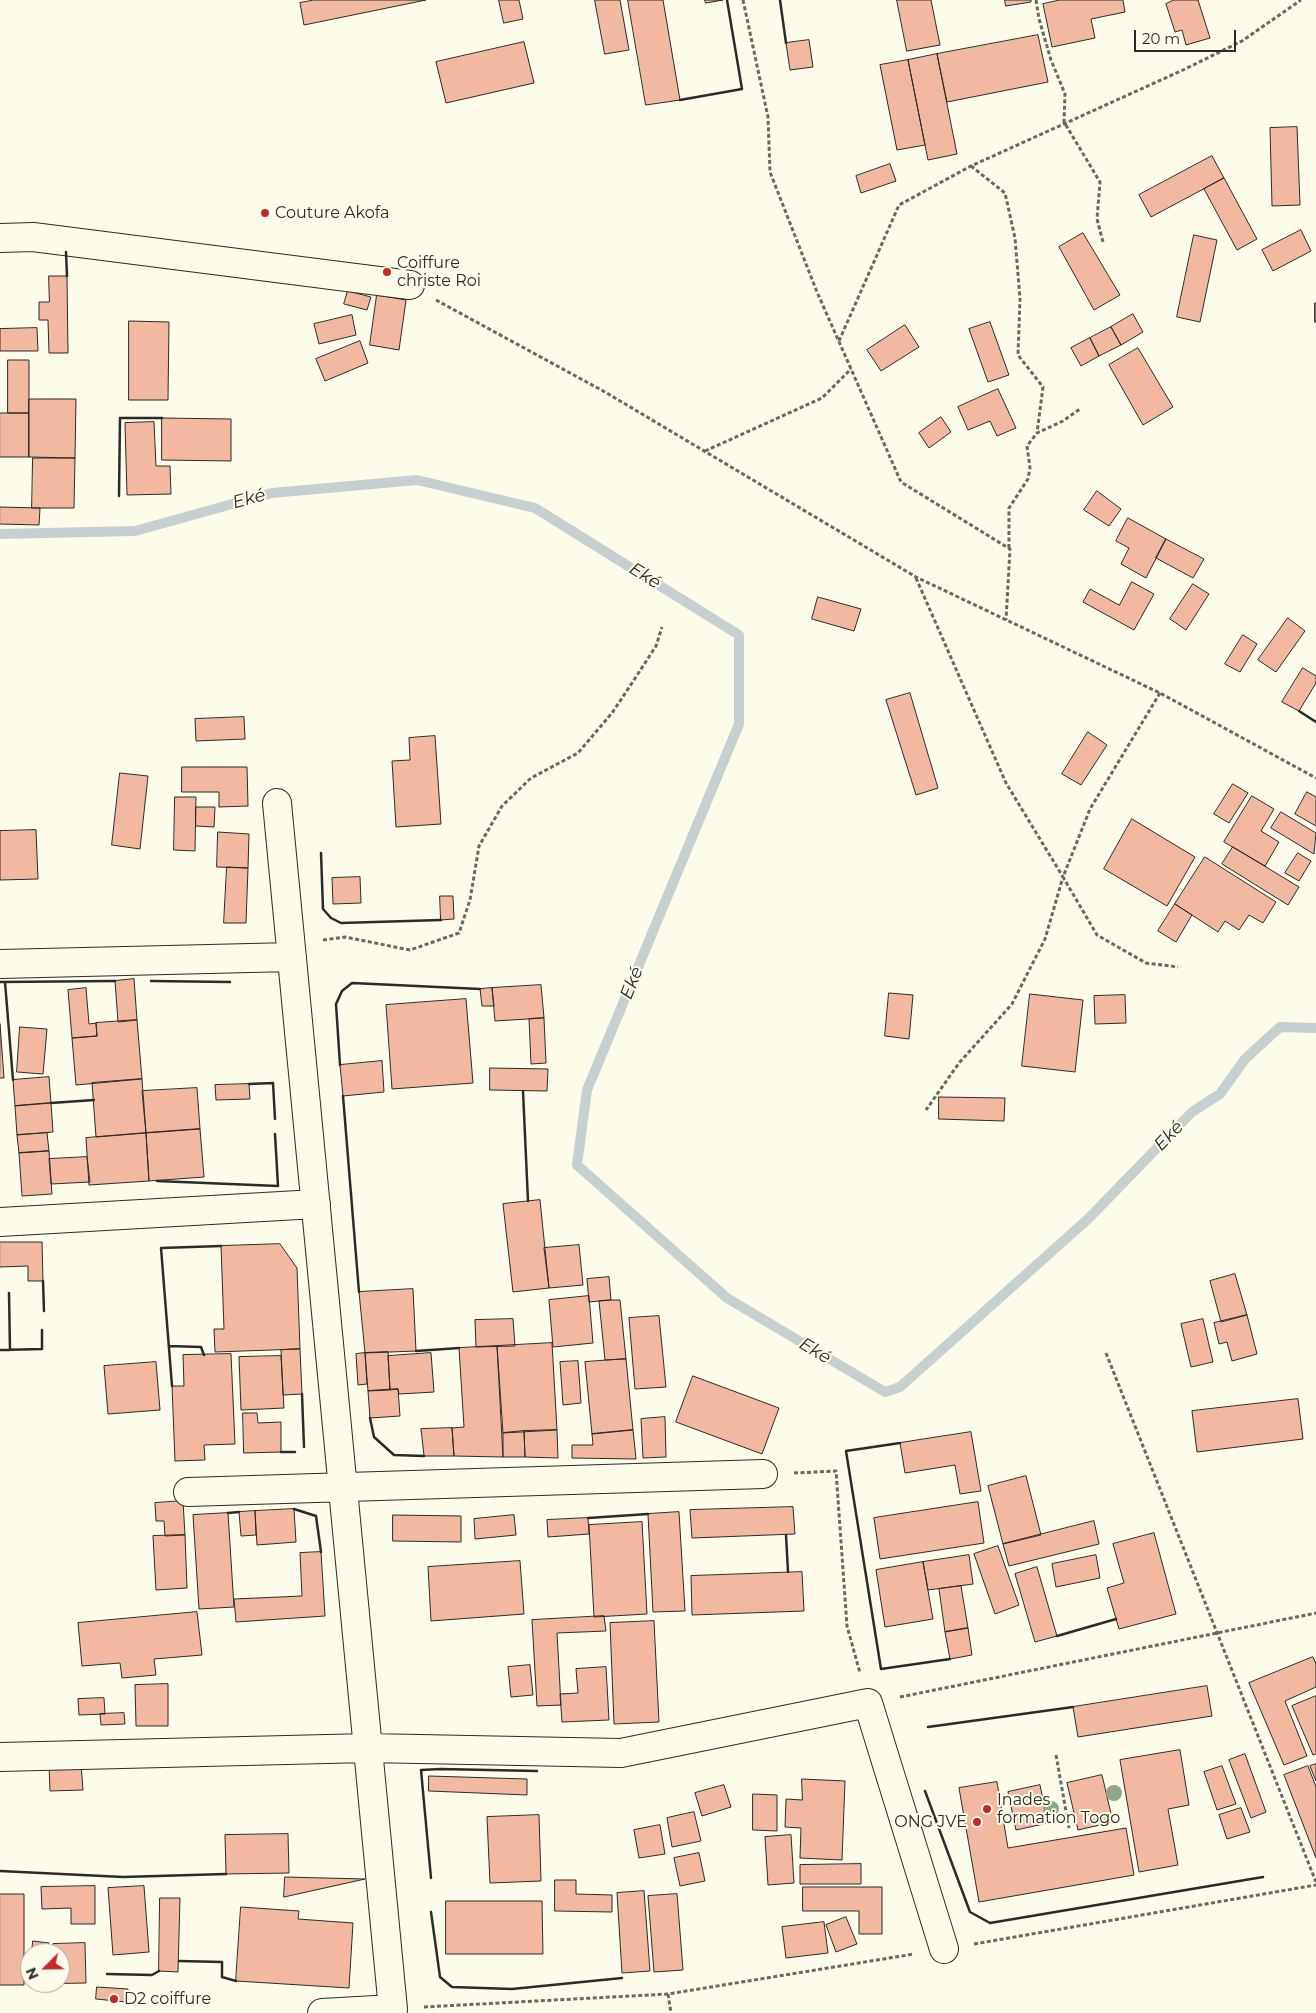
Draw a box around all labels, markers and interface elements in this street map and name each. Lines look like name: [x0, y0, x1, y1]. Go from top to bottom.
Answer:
scale bar: [1136, 20, 1238, 52]
text: 20 m: [1142, 29, 1180, 48]
place label: Couture Akofa: [275, 203, 390, 223]
marker: Couture Akofa: [259, 207, 271, 219]
place label: Coiffure christe Roi: [397, 253, 481, 291]
marker: Coiffure christe Roi: [381, 266, 393, 278]
water label: Eké: [230, 484, 268, 514]
water label: Eké: [625, 558, 665, 594]
water label: Eké: [616, 964, 648, 1002]
water label: Eké: [1150, 1117, 1188, 1155]
water label: Eké: [795, 1333, 835, 1369]
place label: Inades formation Togo: [997, 1790, 1120, 1828]
marker: Inades formation Togo: [981, 1803, 993, 1815]
place label: ONG JVE: [894, 1812, 967, 1832]
marker: ONG JVE: [971, 1816, 983, 1828]
north arrow: [20, 1943, 70, 1993]
text: N: [22, 1965, 43, 1982]
place label: D2 coiffure: [124, 1989, 211, 2009]
marker: D2 coiffure: [108, 1993, 120, 2005]

